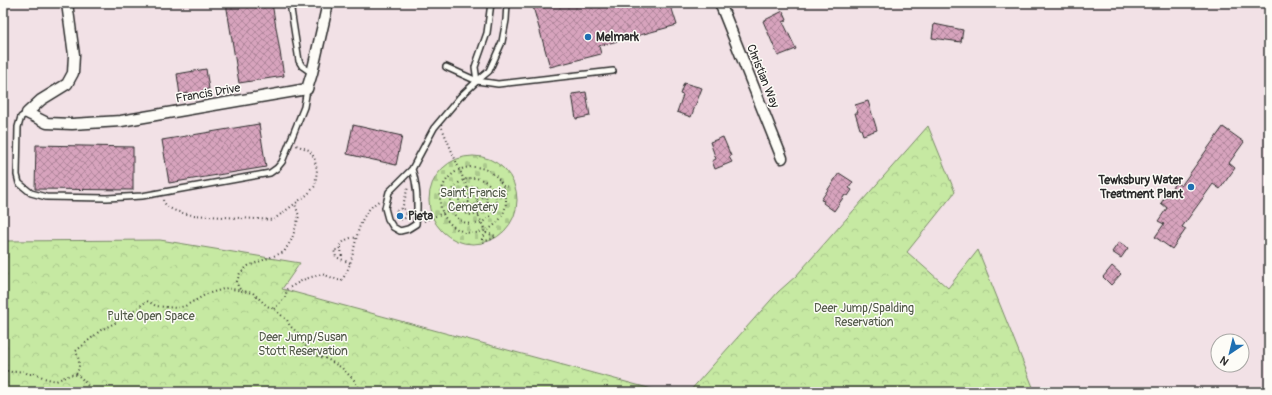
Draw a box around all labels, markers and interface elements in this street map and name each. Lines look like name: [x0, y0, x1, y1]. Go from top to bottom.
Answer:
place label: Melmark: [596, 30, 640, 45]
marker: Melmark: [583, 32, 593, 42]
street label: Christian Way: [743, 42, 782, 110]
street label: Francis Drive: [175, 80, 242, 107]
place label: Tewksbury Water Treatment Plant: [1097, 173, 1184, 202]
marker: Tewksbury Water Treatment Plant: [1186, 182, 1196, 192]
park label: Saint Francis Cemetery: [440, 186, 507, 215]
place label: Pieta: [408, 209, 434, 224]
marker: Pieta: [395, 211, 405, 221]
park label: Deer Jump/Spalding Reservation: [814, 301, 914, 330]
park label: Pulte Open Space: [107, 309, 195, 324]
park label: Deer Jump/Susan Stott Reservation: [258, 330, 348, 359]
north arrow: [1210, 333, 1250, 373]
text: N: [1217, 353, 1231, 368]

